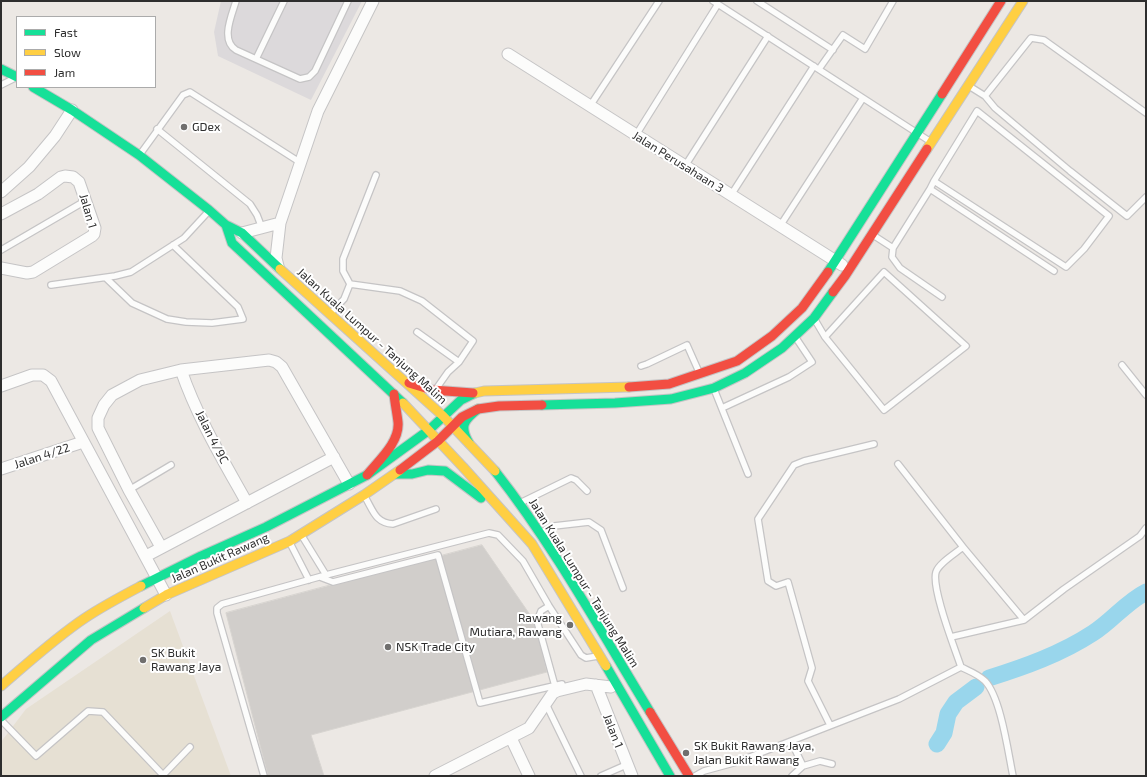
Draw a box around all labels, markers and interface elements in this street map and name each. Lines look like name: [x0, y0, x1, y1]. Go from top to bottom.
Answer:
legend: [16, 16, 156, 88]
text: Fast: [54, 25, 77, 39]
text: Slow: [54, 45, 81, 59]
text: Jam: [54, 65, 75, 79]
place label: GDex: [192, 120, 220, 134]
marker: GDex: [179, 122, 189, 132]
street label: Jalan Perusahaan 3: [630, 128, 726, 196]
street label: Jalan 1: [76, 192, 100, 230]
street label: Jalan Kuala Lumpur - Tanjung Malim: [294, 265, 450, 407]
street label: Jalan 4/9C: [192, 408, 232, 466]
street label: Jalan 4/22: [12, 440, 72, 472]
street label: Jalan Kuala Lumpur - Tanjung Malim: [526, 496, 642, 670]
street label: Jalan Bukit Rawang: [169, 530, 271, 586]
place label: Rawang Mutiara, Rawang: [470, 611, 562, 639]
marker: Rawang Mutiara, Rawang: [565, 620, 575, 630]
place label: NSK Trade City: [396, 640, 475, 654]
marker: NSK Trade City: [383, 642, 393, 652]
place label: SK Bukit Rawang Jaya: [151, 646, 221, 674]
marker: SK Bukit Rawang Jaya: [138, 655, 148, 665]
street label: Jalan 1: [600, 712, 626, 750]
place label: SK Bukit Rawang Jaya, Jalan Bukit Rawang: [694, 739, 814, 767]
marker: SK Bukit Rawang Jaya, Jalan Bukit Rawang: [681, 748, 691, 758]

